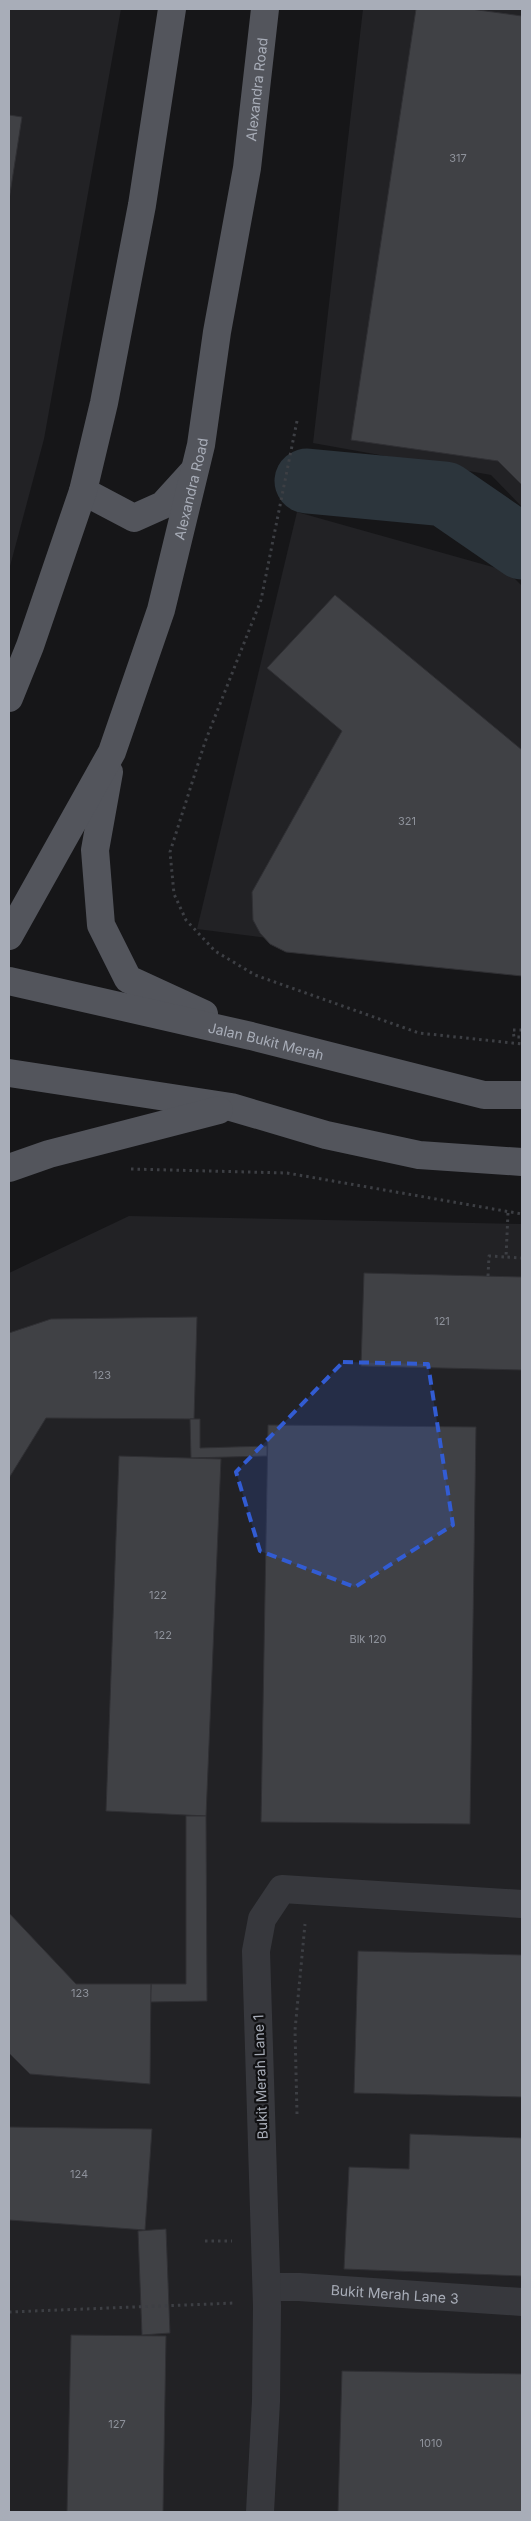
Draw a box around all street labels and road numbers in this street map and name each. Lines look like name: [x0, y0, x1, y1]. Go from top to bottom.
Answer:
street label: Alexandra Road: [242, 36, 270, 142]
street label: Alexandra Road: [170, 437, 210, 541]
street label: Jalan Bukit Merah: [207, 1018, 326, 1063]
street label: Bukit Merah Lane 1: [249, 2014, 271, 2140]
street label: Bukit Merah Lane 3: [330, 2281, 459, 2306]

